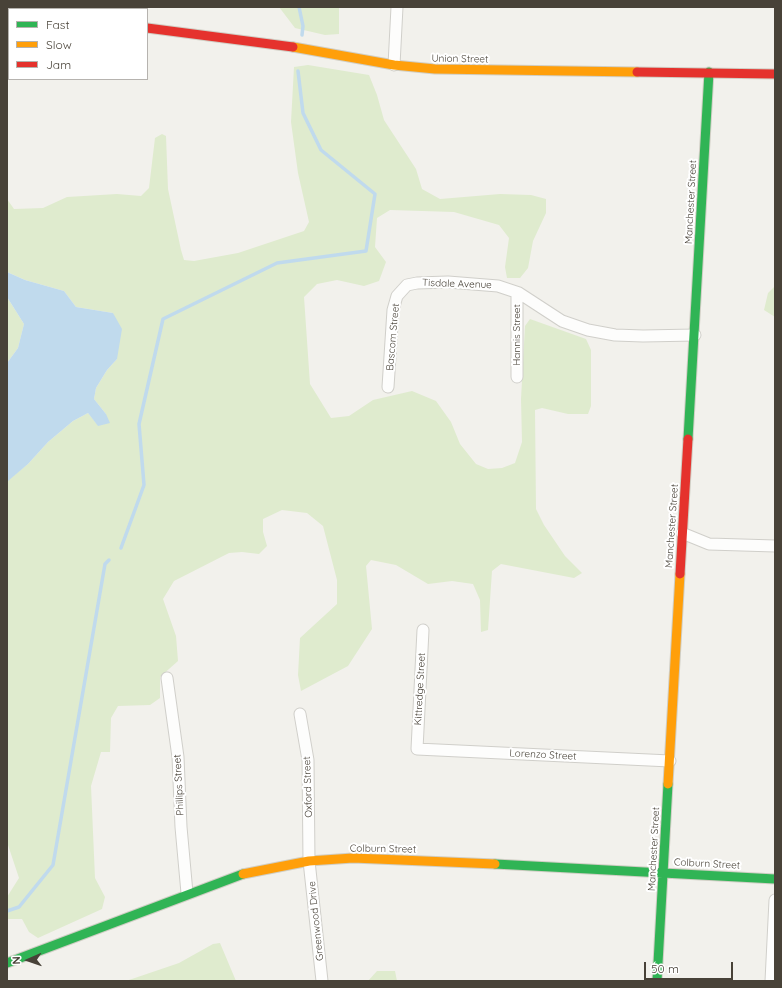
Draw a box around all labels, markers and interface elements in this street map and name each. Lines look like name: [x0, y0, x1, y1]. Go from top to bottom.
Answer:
legend: [8, 8, 148, 80]
text: Fast: [46, 17, 70, 32]
text: Slow: [46, 37, 72, 52]
street label: Union Street: [431, 53, 489, 65]
text: Jam: [46, 57, 71, 72]
street label: Manchester Street: [683, 160, 699, 244]
street label: Tisdale Avenue: [422, 277, 492, 291]
street label: Bascom Street: [384, 303, 402, 371]
street label: Hannis Street: [511, 304, 523, 366]
street label: Manchester Street: [663, 484, 681, 568]
street label: Kittredge Street: [412, 652, 428, 726]
street label: Lorenzo Street: [509, 747, 577, 763]
street label: Phillips Street: [171, 754, 187, 816]
street label: Oxford Street: [301, 756, 315, 818]
street label: Manchester Street: [646, 807, 662, 891]
street label: Colburn Street: [350, 842, 416, 856]
street label: Colburn Street: [674, 856, 740, 872]
street label: Greenwood Drive: [306, 881, 326, 961]
north arrow: [8, 940, 48, 980]
scale bar: [646, 954, 735, 980]
text: N: [9, 956, 23, 965]
text: 50 m: [651, 961, 679, 976]

